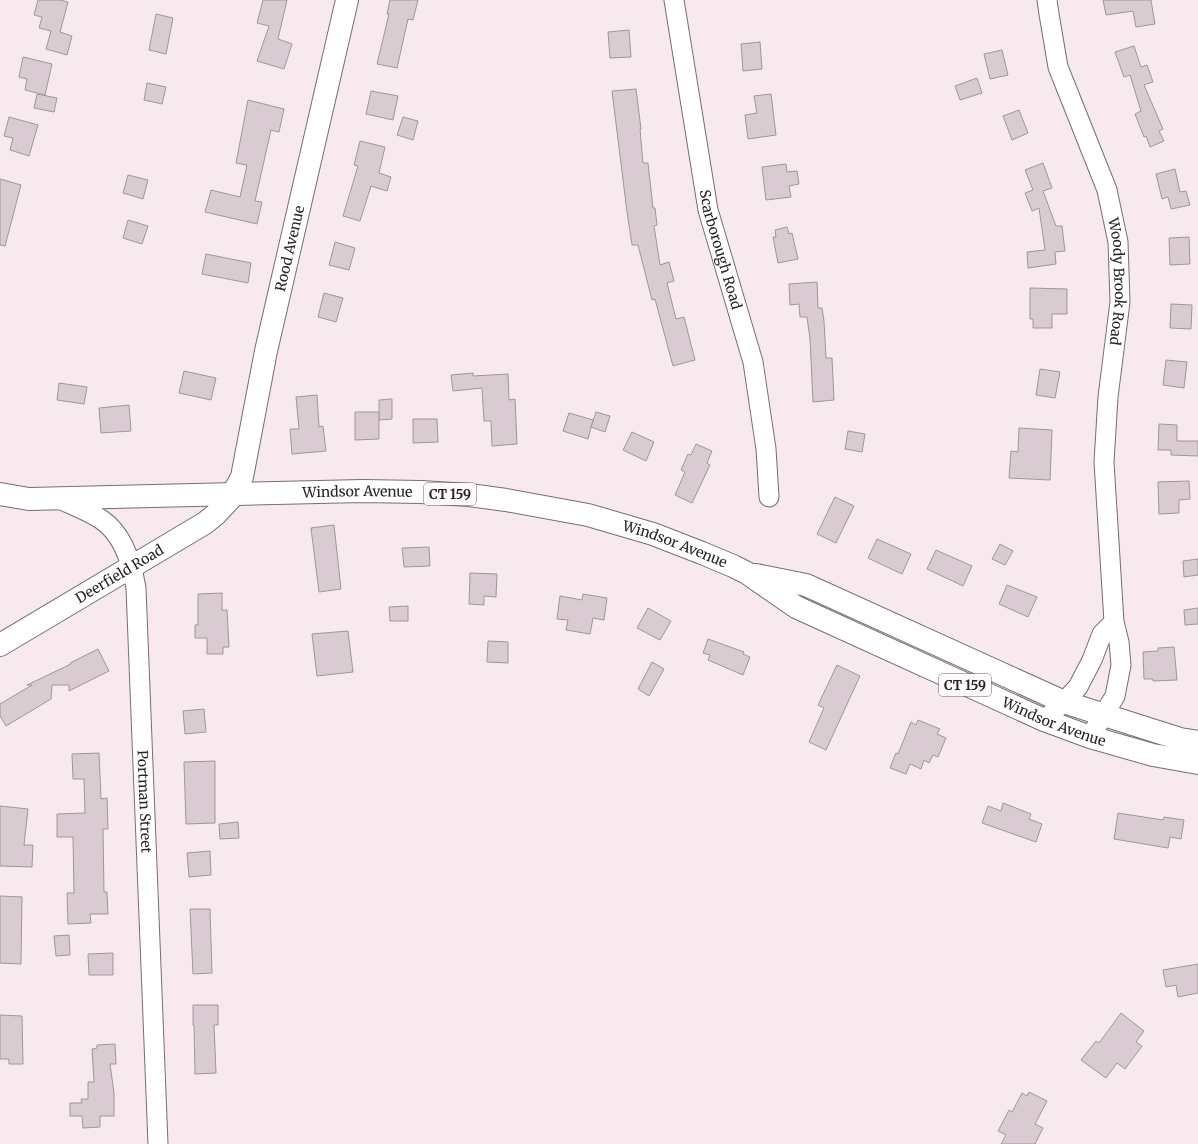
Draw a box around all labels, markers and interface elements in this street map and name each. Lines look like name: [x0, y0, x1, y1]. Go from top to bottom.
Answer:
street label: Scarborough Road: [696, 188, 746, 312]
street label: Rood Avenue: [271, 204, 308, 293]
street label: Woody Brook Road: [1104, 215, 1129, 347]
street label: Windsor Avenue: [301, 482, 413, 501]
road number: CT 159: [424, 483, 476, 505]
street label: Windsor Avenue: [620, 516, 730, 572]
street label: Deerfield Road: [72, 540, 167, 607]
road number: CT 159: [939, 674, 991, 696]
street label: Windsor Avenue: [998, 693, 1108, 750]
street label: Portman Street: [133, 750, 156, 854]

